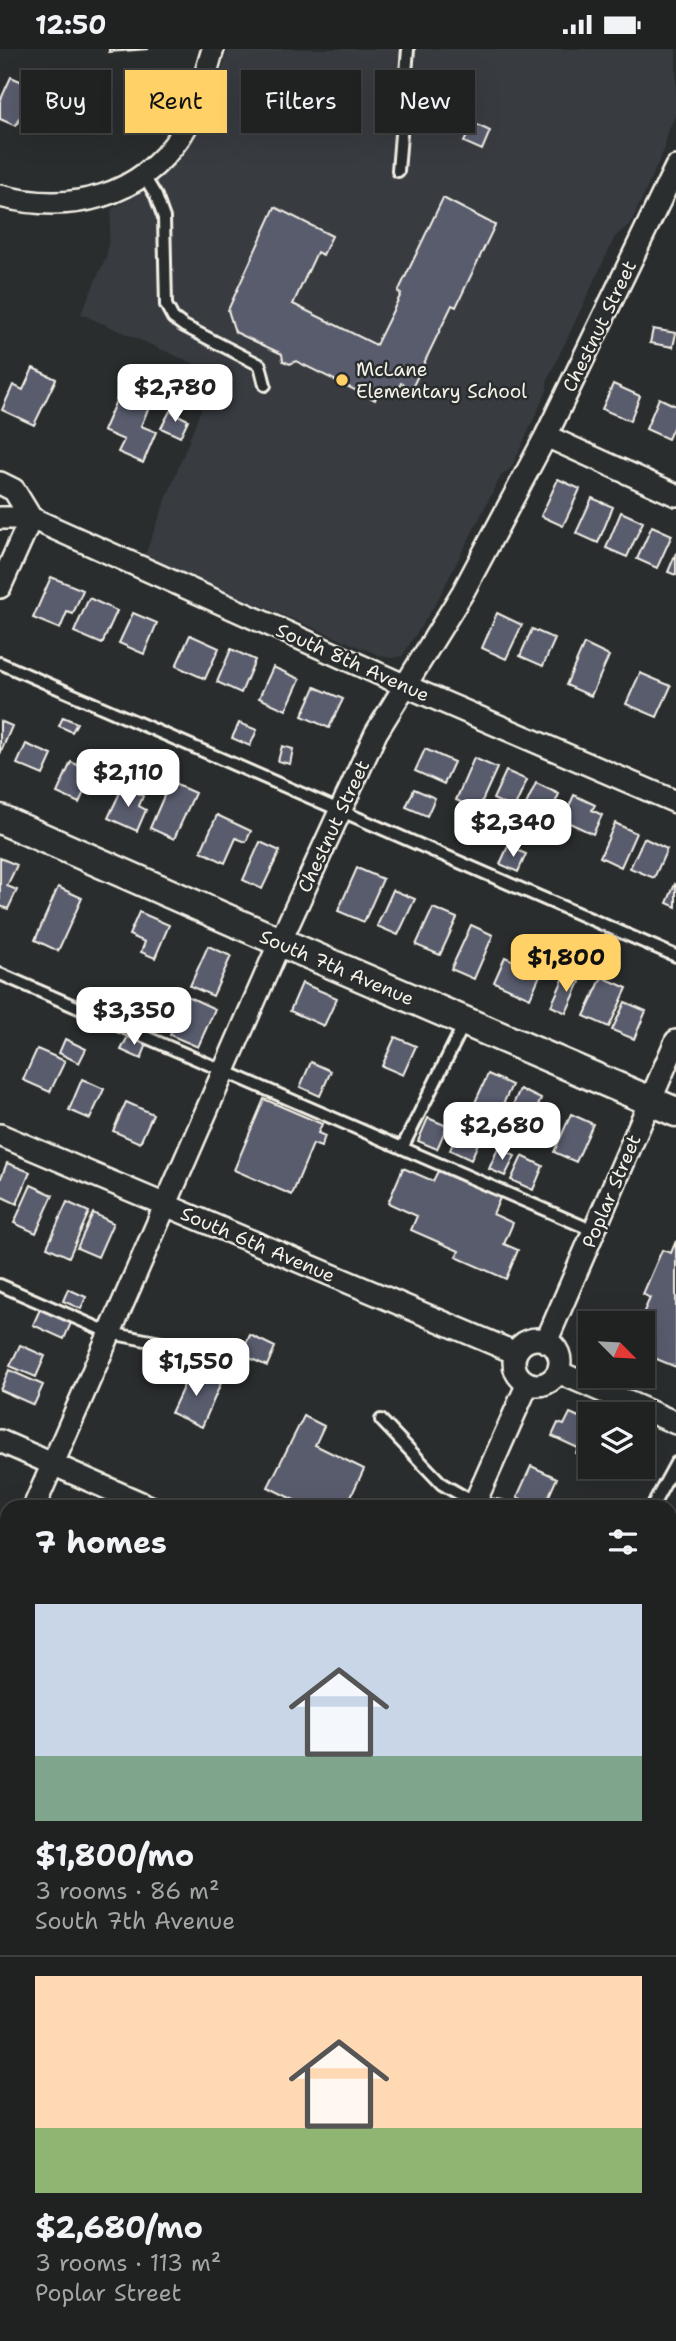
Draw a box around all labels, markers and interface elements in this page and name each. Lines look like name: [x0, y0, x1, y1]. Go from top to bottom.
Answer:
text: 12:50: [35, 7, 106, 42]
chip: Buy: [21, 70, 111, 133]
chip: Rent: [125, 70, 227, 133]
chip: Filters: [241, 70, 361, 133]
chip: New: [375, 70, 475, 133]
street label: Chestnut Street: [557, 256, 642, 396]
place label: McLane Elementary School: [356, 357, 527, 404]
pin: $2,780: [118, 365, 232, 424]
text: $2,780: [133, 372, 217, 402]
marker: McLane Elementary School: [334, 372, 350, 388]
street label: South 8th Avenue: [272, 617, 433, 708]
pin: $2,110: [71, 749, 185, 809]
street label: Chestnut Street: [292, 756, 375, 897]
text: $2,110: [92, 757, 164, 787]
pin: $2,340: [456, 799, 570, 859]
text: $2,340: [470, 807, 556, 837]
street label: South 7th Avenue: [256, 924, 418, 1011]
pin: $1,800: [509, 935, 623, 994]
text: $1,800: [527, 942, 605, 972]
pin: $3,350: [77, 988, 191, 1047]
text: $3,350: [92, 995, 176, 1025]
pin: $2,680: [445, 1103, 559, 1162]
text: $2,680: [459, 1110, 545, 1140]
street label: Poplar Street: [576, 1131, 647, 1252]
street label: South 6th Avenue: [177, 1201, 339, 1288]
north arrow: [578, 1311, 654, 1388]
map controls: [578, 1311, 655, 1479]
pin: $1,550: [139, 1339, 253, 1398]
text: $1,550: [158, 1346, 234, 1376]
button: layers: [578, 1402, 655, 1479]
text: 7 homes: [35, 1522, 167, 1563]
icon: filters: [604, 1523, 642, 1561]
icon: home: [276, 1649, 402, 1775]
text: $1,800/mo: [35, 1835, 194, 1876]
text: 3 rooms · 86 m²: [35, 1876, 220, 1906]
text: South 7th Avenue: [35, 1906, 235, 1936]
icon: home: [276, 2021, 402, 2147]
text: $2,680/mo: [35, 2207, 203, 2248]
text: 3 rooms · 113 m²: [35, 2248, 221, 2278]
text: Poplar Street: [35, 2278, 182, 2308]

